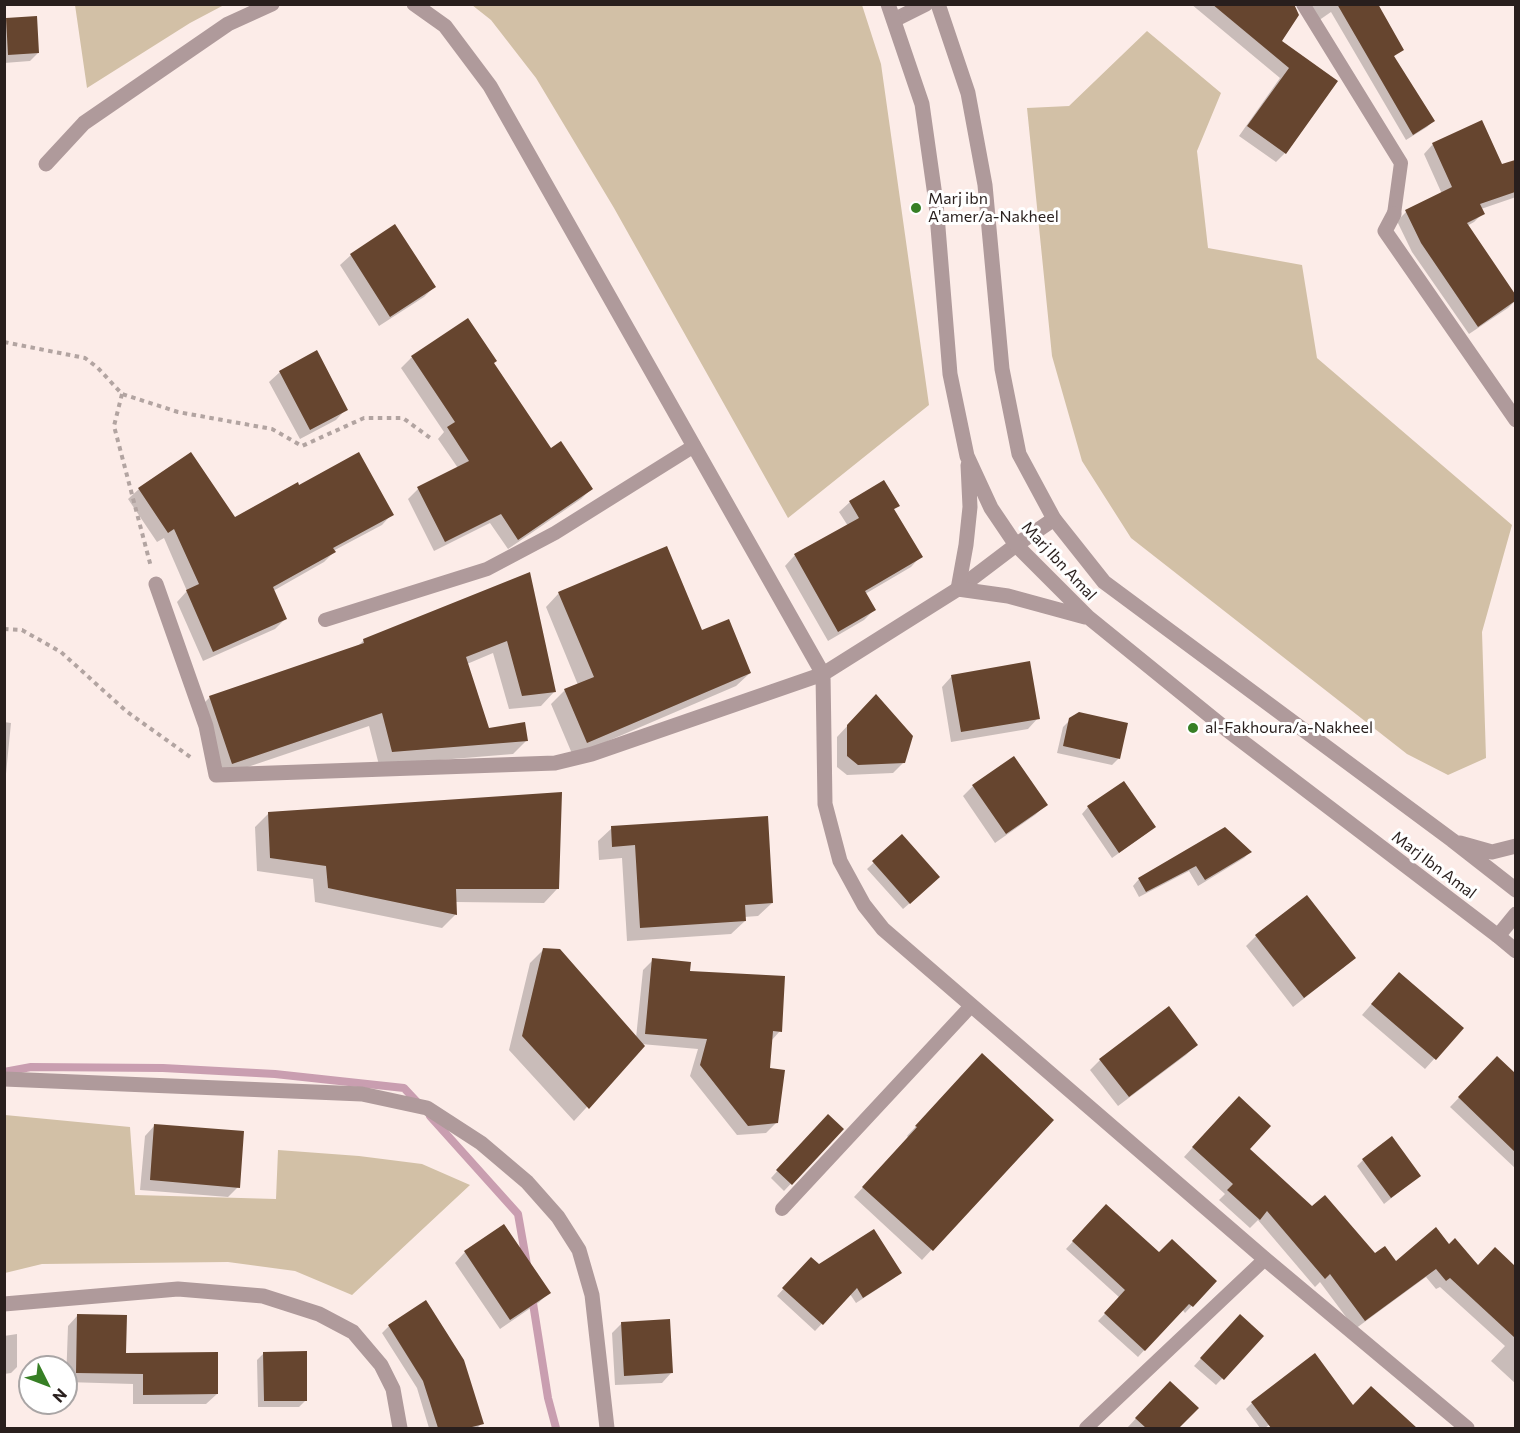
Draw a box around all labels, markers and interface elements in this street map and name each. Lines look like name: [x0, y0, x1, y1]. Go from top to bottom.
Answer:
place label: Marj ibn A'amer/a-Nakheel: [928, 189, 1059, 227]
marker: Marj ibn A'amer/a-Nakheel: [909, 201, 923, 215]
street label: Marj Ibn Amal: [1018, 518, 1100, 604]
place label: al-Fakhoura/a-Nakheel: [1205, 718, 1373, 738]
marker: al-Fakhoura/a-Nakheel: [1186, 721, 1200, 735]
street label: Marj Ibn Amal: [1388, 827, 1480, 903]
north arrow: [18, 1355, 78, 1415]
text: N: [49, 1385, 71, 1407]

